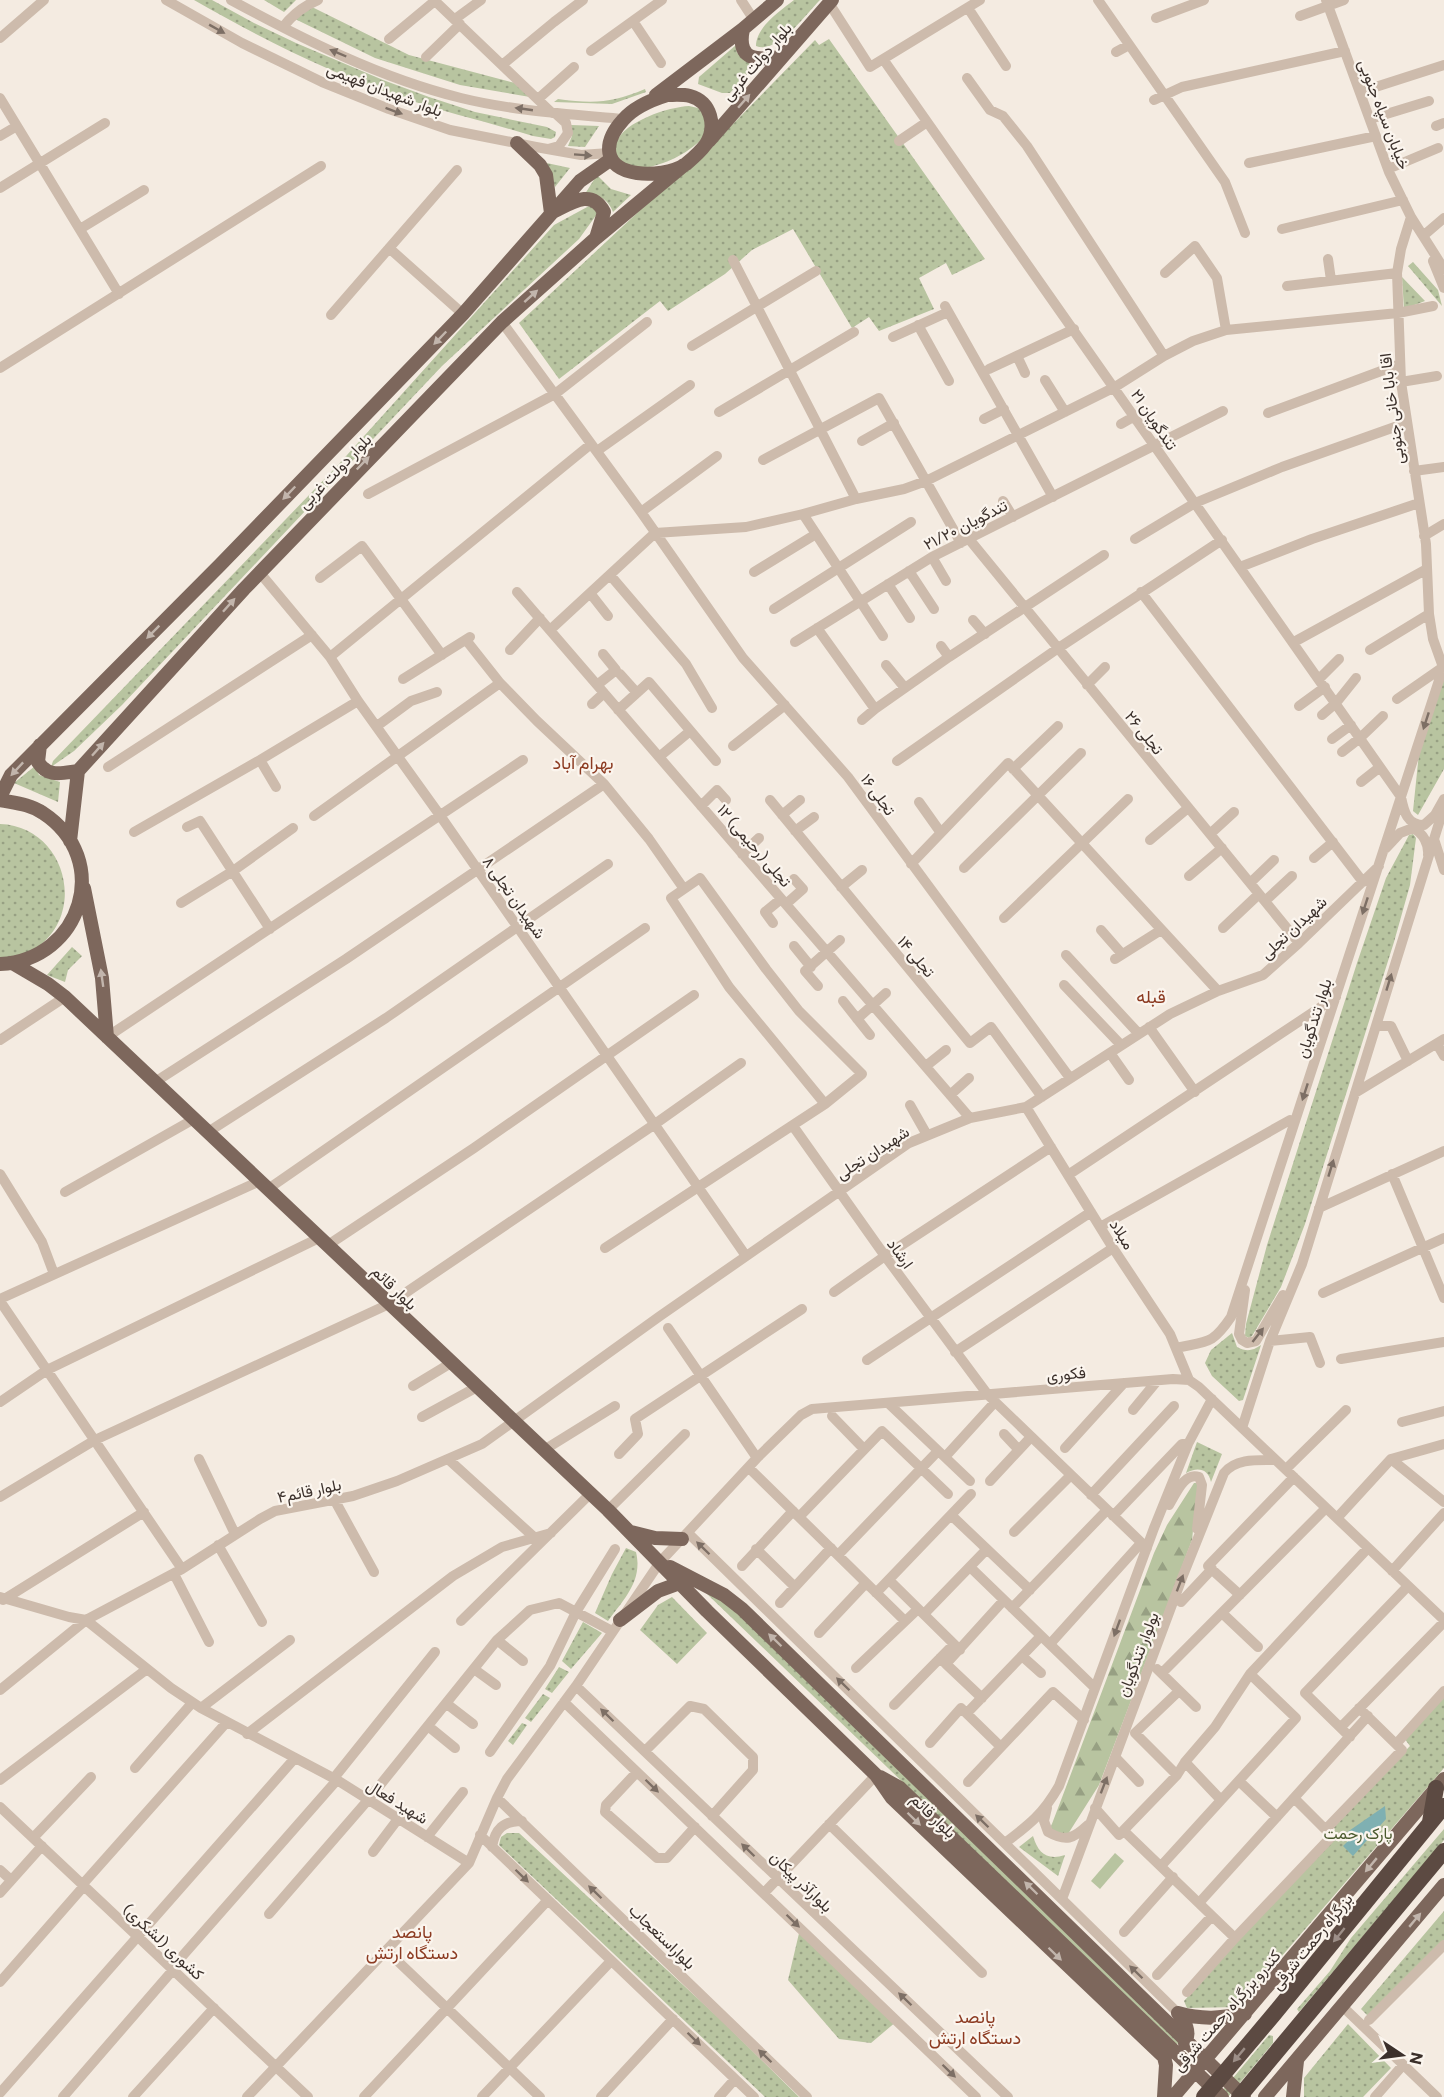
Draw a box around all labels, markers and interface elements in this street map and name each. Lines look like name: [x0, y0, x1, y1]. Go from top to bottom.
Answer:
street label: بلوار دولت غربی: [717, 18, 797, 105]
one-way arrow: [209, 24, 226, 34]
one-way arrow: [328, 48, 346, 58]
street label: خیابان سپاه جنوبی: [1352, 56, 1415, 173]
street label: بلوار شهیدان فهیمی: [324, 58, 446, 122]
one-way arrow: [737, 93, 751, 108]
one-way arrow: [514, 105, 533, 114]
one-way arrow: [385, 106, 403, 116]
one-way arrow: [574, 150, 593, 159]
one-way arrow: [523, 290, 538, 303]
one-way arrow: [433, 331, 447, 345]
street label: اقا بابا خانی جنوبی: [1375, 352, 1409, 466]
street label: ۲۱ تندگویان: [1126, 385, 1182, 454]
street label: بلوار دولت غربی: [293, 429, 376, 514]
one-way arrow: [356, 457, 370, 471]
one-way arrow: [283, 486, 297, 500]
street label: ۲۱/۲۰ تندگویان: [920, 495, 1011, 555]
one-way arrow: [222, 598, 235, 613]
one-way arrow: [146, 625, 160, 639]
street label: ۲۶ تجلی: [1120, 706, 1168, 759]
one-way arrow: [1421, 712, 1430, 730]
one-way arrow: [91, 742, 104, 757]
district label: بهرام آباد: [552, 751, 614, 775]
one-way arrow: [11, 761, 24, 776]
street label: ۱۶ تجلی: [856, 769, 900, 820]
street label: ۱۲ تجلی (رحیمی): [712, 800, 796, 892]
street label: شهیدان تجلی ۸: [478, 852, 550, 943]
street label: شهیدان تجلی: [1256, 891, 1331, 964]
one-way arrow: [1360, 897, 1370, 915]
street label: تجلی ۱۴: [893, 931, 940, 982]
one-way arrow: [97, 969, 106, 988]
one-way arrow: [1385, 973, 1395, 991]
street label: بلوار تندگویان: [1291, 976, 1337, 1061]
district label: قبله: [1136, 985, 1166, 1007]
one-way arrow: [1300, 1083, 1309, 1101]
street label: شهیدان تجلی: [832, 1121, 913, 1184]
one-way arrow: [1327, 1159, 1337, 1177]
street label: میلاد: [1106, 1216, 1139, 1253]
street label: ارشاد: [882, 1234, 918, 1273]
street label: بلوار قائم: [367, 1261, 422, 1315]
one-way arrow: [1252, 1327, 1264, 1343]
street label: فکوری: [1046, 1362, 1087, 1386]
street label: بلوار قائم۴: [275, 1474, 343, 1508]
one-way arrow: [697, 1541, 711, 1555]
one-way arrow: [1175, 1574, 1185, 1592]
street label: بولوار تندگویان: [1112, 1609, 1164, 1700]
one-way arrow: [1112, 1619, 1122, 1637]
one-way arrow: [767, 1633, 782, 1647]
one-way arrow: [835, 1677, 850, 1691]
one-way arrow: [600, 1709, 615, 1722]
street label: شهید فعال: [363, 1775, 432, 1829]
one-way arrow: [1100, 1776, 1109, 1794]
one-way arrow: [645, 1779, 659, 1793]
street label: بلوار قائم: [906, 1789, 961, 1843]
one-way arrow: [906, 1812, 921, 1826]
one-way arrow: [975, 1814, 989, 1828]
park label: پارک رحمت: [1323, 1823, 1393, 1845]
one-way arrow: [742, 1843, 756, 1857]
street label: بلوارآذر پیکان: [765, 1847, 837, 1918]
one-way arrow: [1365, 1857, 1378, 1873]
one-way arrow: [515, 1869, 530, 1883]
one-way arrow: [1023, 1881, 1038, 1895]
one-way arrow: [587, 1885, 602, 1899]
street label: بزرگراه رحمت شرقی: [1266, 1889, 1357, 1994]
street label: کشوری (لشکری): [118, 1899, 208, 1985]
street label: بلواراستعجاب: [624, 1900, 700, 1974]
one-way arrow: [1408, 1913, 1421, 1928]
one-way arrow: [785, 1914, 799, 1928]
district label: پانصد دستگاه ارتش: [366, 1920, 458, 1964]
one-way arrow: [1333, 1927, 1346, 1942]
street label: کندرو بزرگراه رحمت شرقی: [1168, 1945, 1286, 2076]
one-way arrow: [1047, 1946, 1061, 1960]
one-way arrow: [1130, 1965, 1144, 1979]
one-way arrow: [898, 1992, 912, 2006]
district label: پانصد دستگاه ارتش: [929, 2005, 1021, 2049]
north arrow: [1372, 2025, 1432, 2085]
one-way arrow: [686, 2032, 700, 2046]
one-way arrow: [1233, 2047, 1246, 2062]
one-way arrow: [759, 2050, 773, 2064]
text: N: [1406, 2051, 1428, 2066]
one-way arrow: [941, 2064, 956, 2078]

